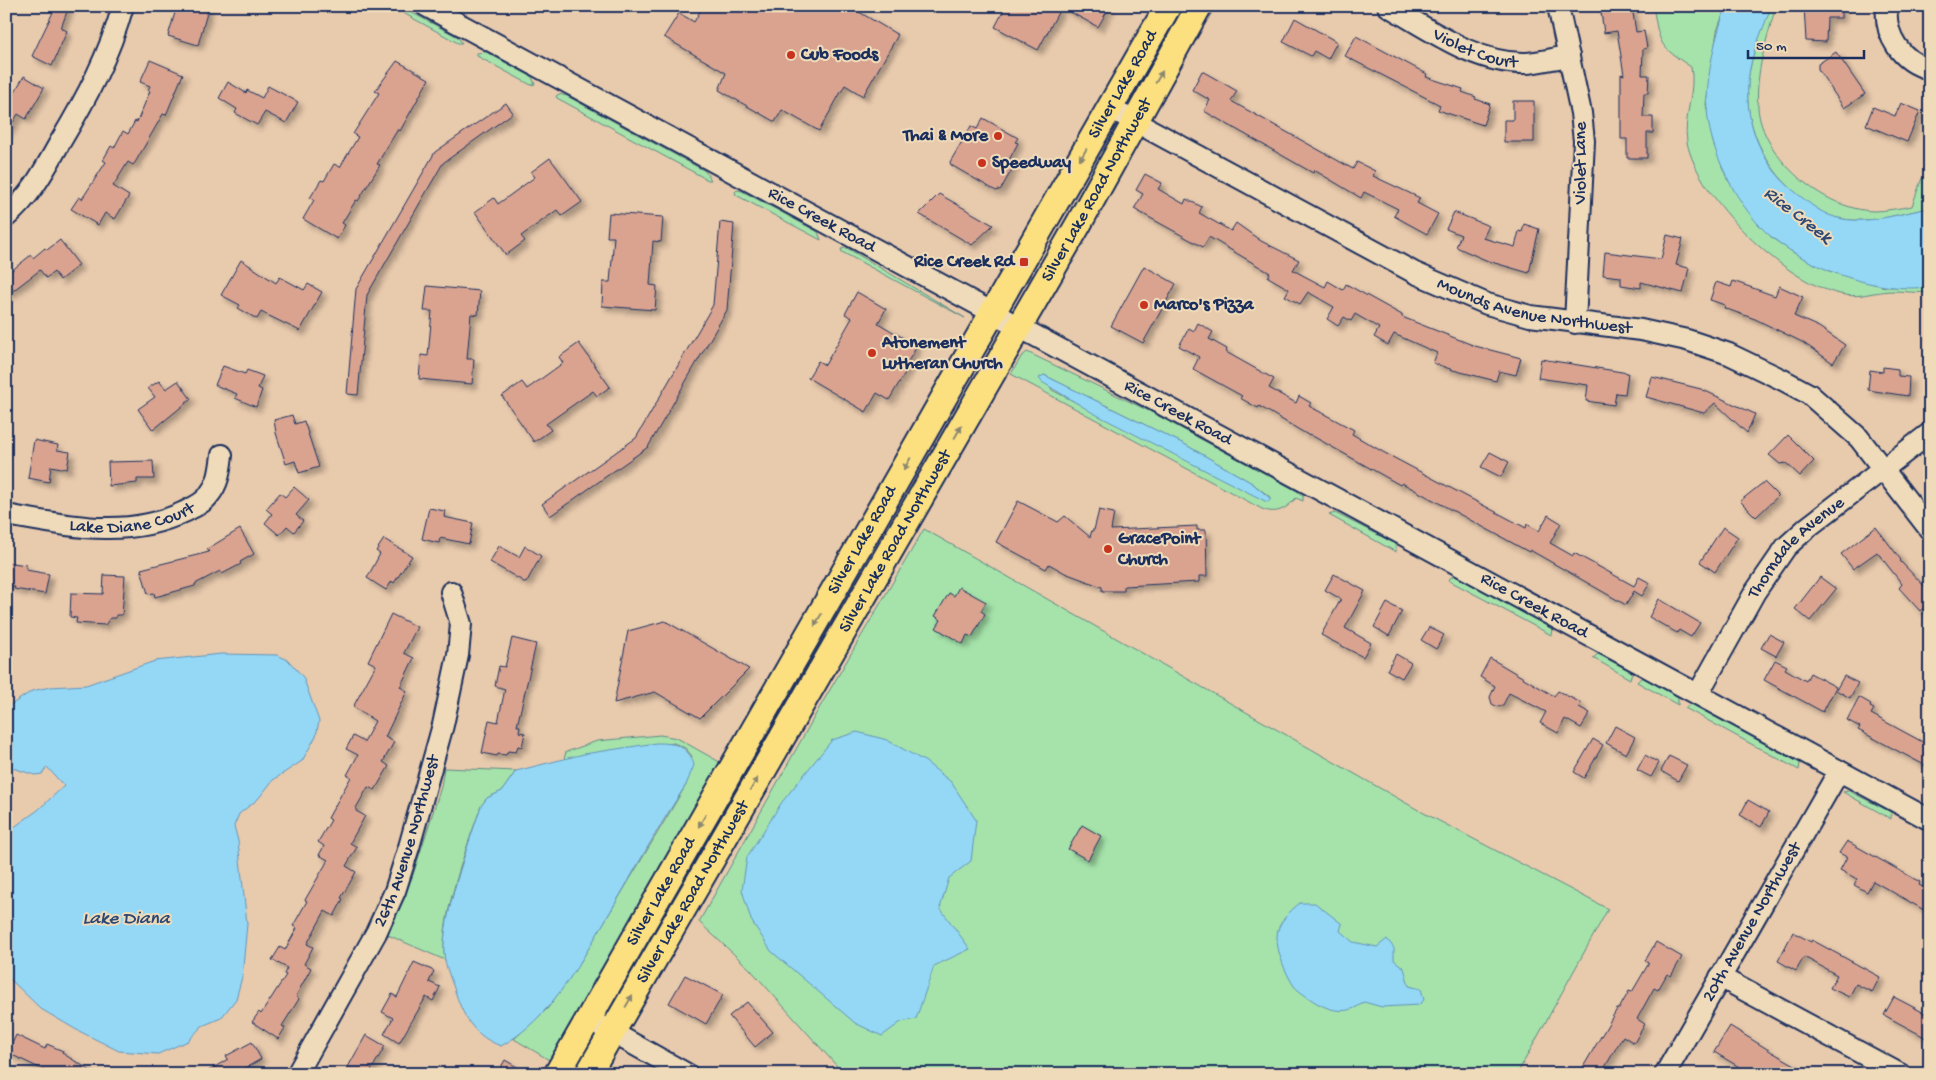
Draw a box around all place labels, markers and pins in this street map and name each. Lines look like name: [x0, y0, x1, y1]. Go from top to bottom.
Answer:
place label: Cub Foods: [800, 45, 879, 66]
marker: Cub Foods: [785, 49, 797, 61]
place label: Thai & More: [901, 126, 989, 147]
marker: Thai & More: [992, 130, 1004, 142]
place label: Speedway: [992, 153, 1071, 174]
marker: Speedway: [976, 157, 988, 169]
place label: Rice Creek Rd: [913, 252, 1016, 273]
marker: Rice Creek Rd: [1018, 256, 1030, 268]
place label: Marco's Pizza: [1154, 295, 1254, 316]
marker: Marco's Pizza: [1138, 299, 1150, 311]
place label: Atonement Lutheran Church: [881, 333, 1003, 375]
marker: Atonement Lutheran Church: [866, 347, 878, 359]
place label: GracePoint Church: [1117, 529, 1202, 571]
marker: GracePoint Church: [1102, 543, 1114, 555]

